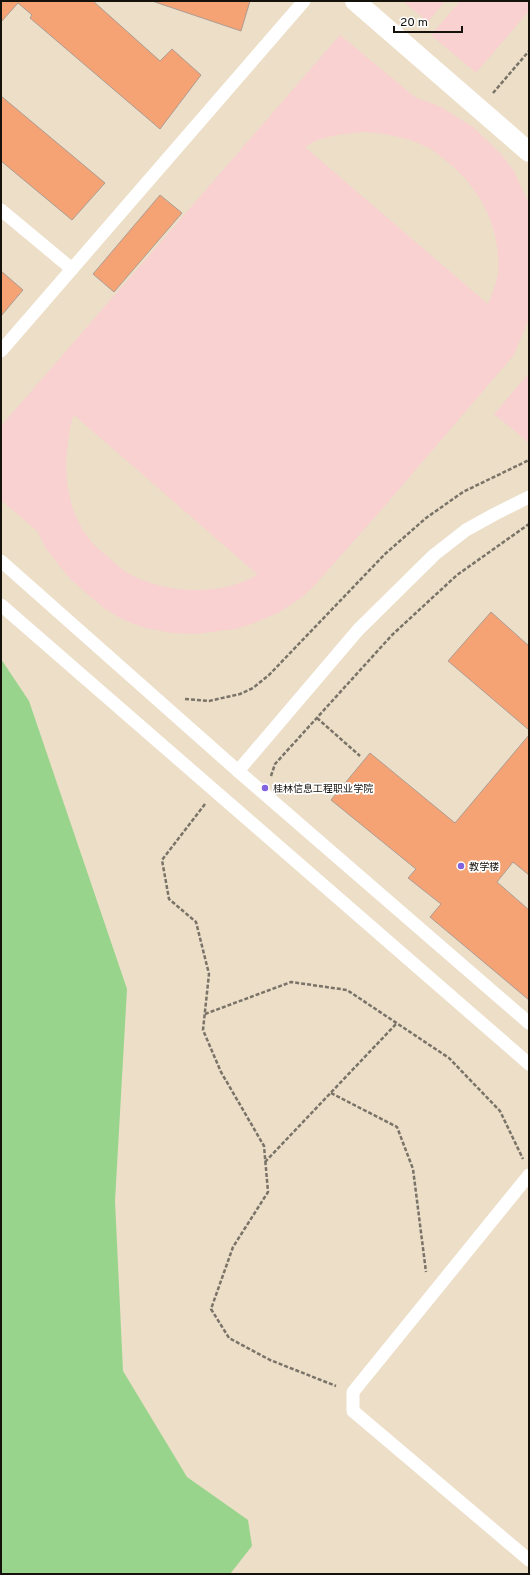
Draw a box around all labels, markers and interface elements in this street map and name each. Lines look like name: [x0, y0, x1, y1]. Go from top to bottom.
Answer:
scale bar: [394, 8, 462, 34]
text: 20 m: [400, 15, 428, 31]
marker: 桂林信息工程职业学院: [260, 783, 270, 793]
place label: 桂林信息工程职业学院: [273, 783, 373, 796]
marker: 教学楼: [456, 861, 466, 871]
place label: 教学楼: [469, 861, 499, 874]

